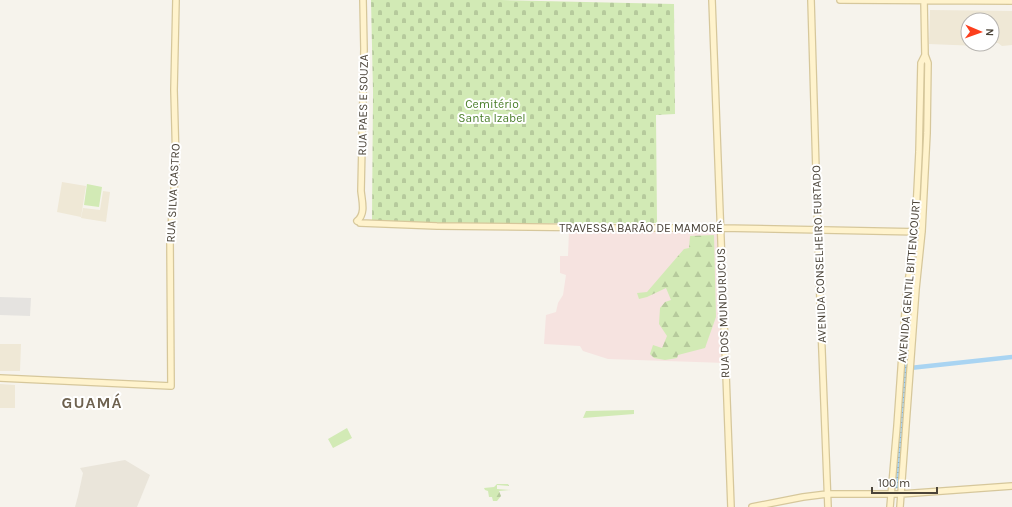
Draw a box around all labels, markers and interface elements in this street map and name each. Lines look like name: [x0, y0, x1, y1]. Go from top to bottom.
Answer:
north arrow: [960, 12, 1000, 52]
text: N: [983, 28, 996, 37]
street label: RUA PAES E SOUZA: [355, 54, 371, 156]
park label: Cemitério Santa Izabel: [458, 97, 526, 125]
street label: RUA SILVA CASTRO: [163, 143, 183, 243]
street label: AVENIDA CONSELHEIRO FURTADO: [809, 165, 829, 343]
street label: AVENIDA GENTIL BITTENCOURT: [895, 199, 923, 363]
street label: TRAVESSA BARÃO DE MAMORÉ: [559, 220, 723, 235]
street label: RUA DOS MUNDURUCUS: [714, 248, 732, 378]
district label: GUAMÁ: [62, 393, 122, 412]
scale bar: [872, 469, 937, 495]
text: 100 m: [878, 476, 910, 490]

